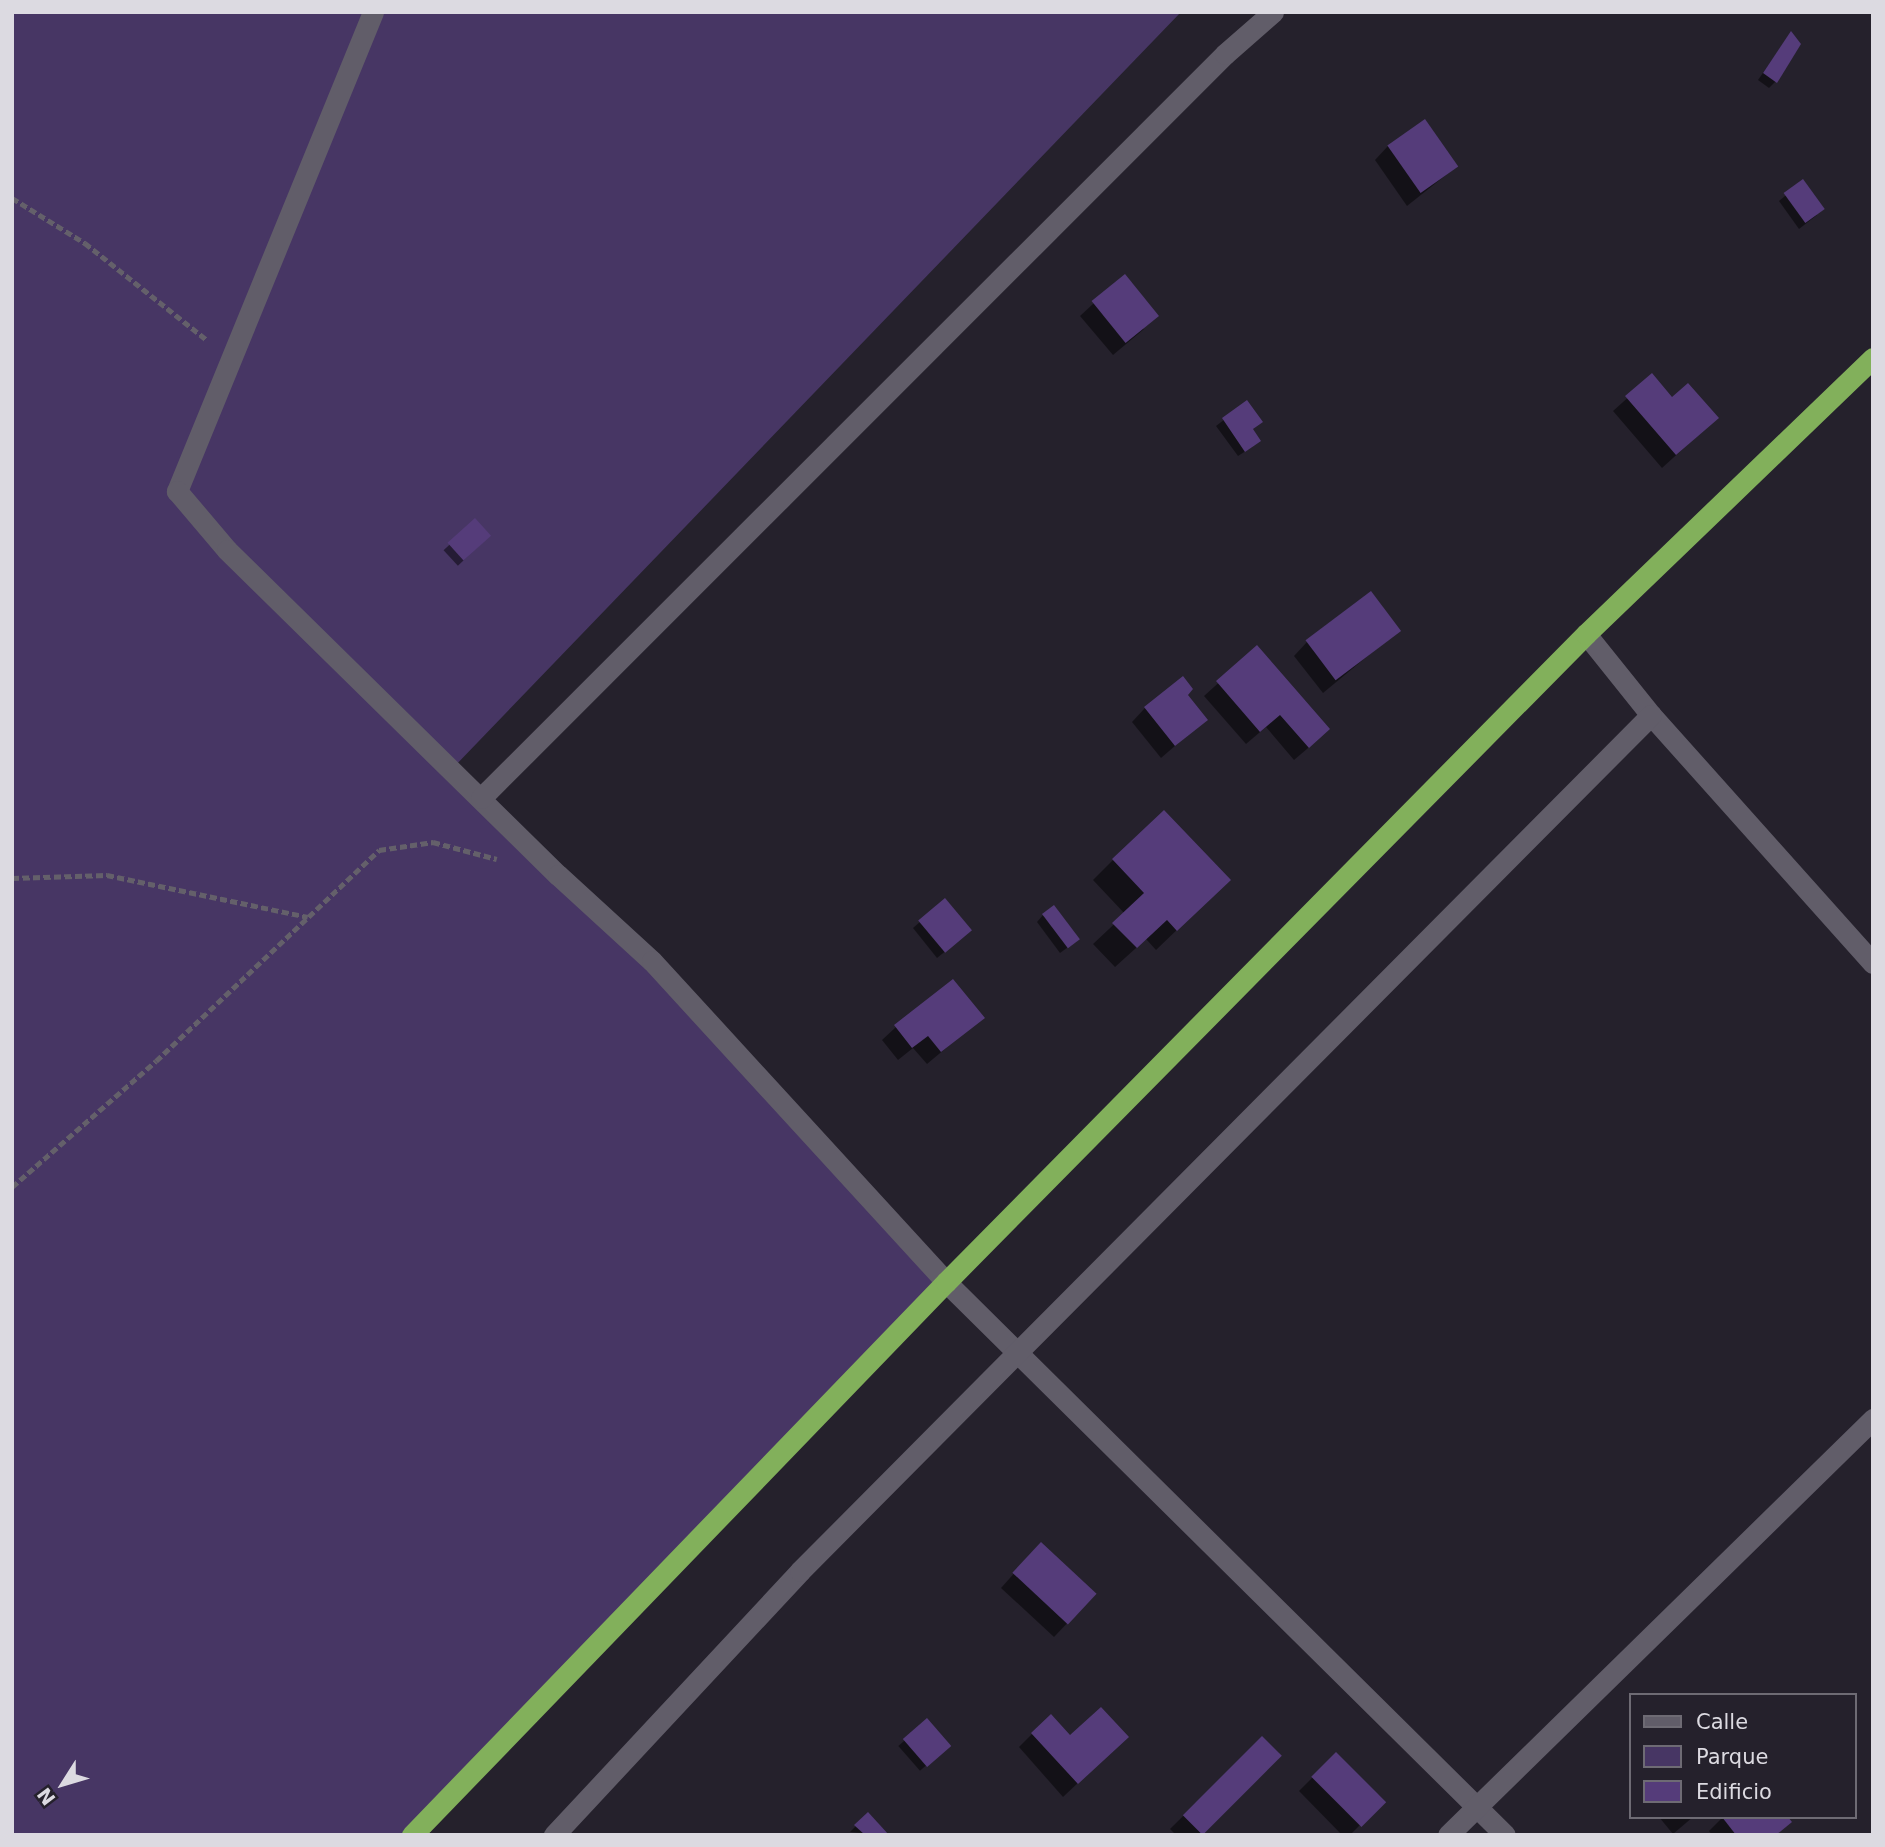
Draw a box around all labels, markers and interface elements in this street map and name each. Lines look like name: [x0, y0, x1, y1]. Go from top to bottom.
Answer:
legend: [1630, 1693, 1857, 1819]
text: Calle: [1696, 1710, 1748, 1734]
text: Parque: [1696, 1745, 1768, 1769]
north arrow: [28, 1749, 98, 1819]
text: Edificio: [1696, 1780, 1772, 1804]
text: N: [33, 1784, 60, 1810]

